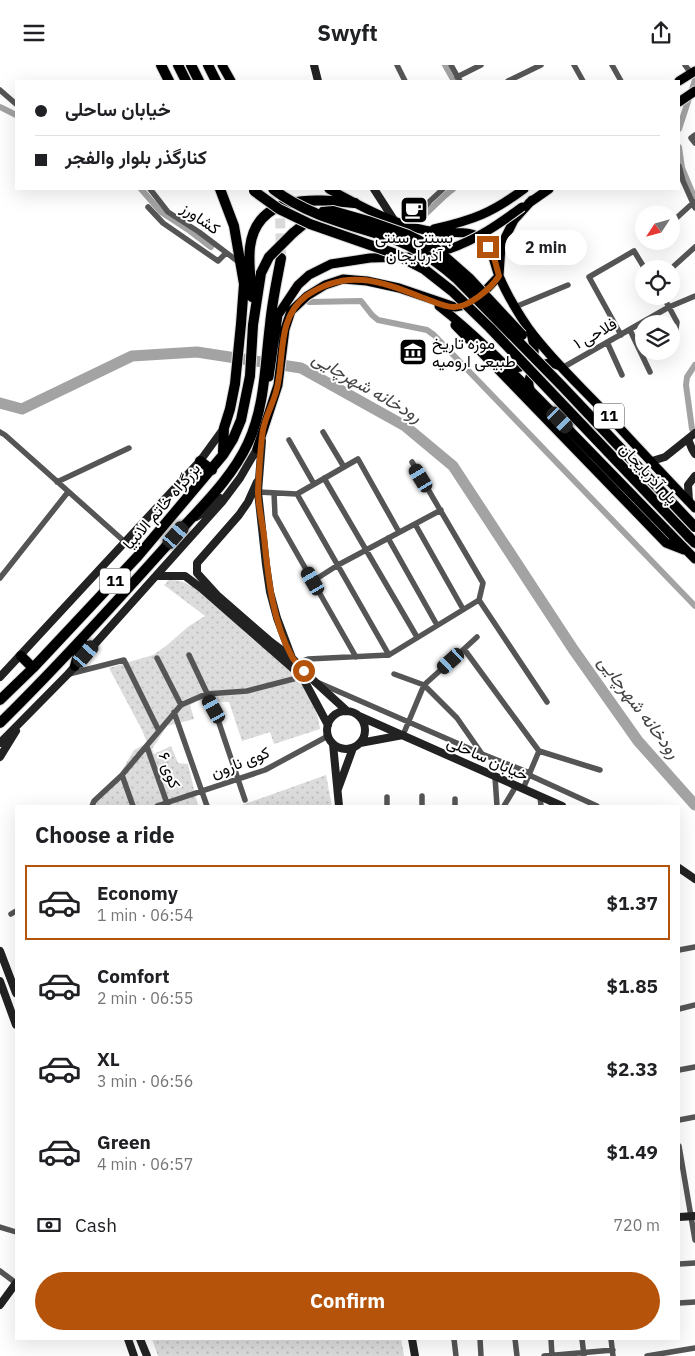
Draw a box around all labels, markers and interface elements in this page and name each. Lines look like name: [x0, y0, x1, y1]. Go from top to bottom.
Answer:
text: Swyft: [317, 18, 378, 47]
icon: menu: [20, 19, 48, 47]
icon: share: [647, 19, 675, 47]
text: خیابان ساحلی: [65, 97, 171, 121]
text: کنارگذر بلوار والفجر: [65, 145, 207, 169]
cafe icon: بستنی سنتی آذربایجان: [399, 195, 429, 225]
street label: کشاورز: [176, 197, 224, 239]
north arrow: [635, 205, 680, 250]
map controls: [635, 205, 680, 360]
place label: بستنی سنتی آذربایجان: [375, 227, 453, 266]
callout: 2 min: [506, 229, 588, 265]
route end: [477, 236, 499, 258]
text: 2 min: [525, 237, 567, 257]
button: locate: [635, 260, 680, 305]
street label: فلاحی ۱: [570, 313, 621, 354]
button: layers: [635, 315, 680, 360]
place label: موزه تاریخ طبیعی ارومیه: [432, 333, 516, 372]
museum icon: موزه تاریخ طبیعی ارومیه: [398, 337, 428, 367]
water label: رودخانه شهرچایی: [308, 346, 426, 428]
road number: 11: [594, 403, 624, 429]
car: [544, 404, 575, 436]
street label: پل آذربایجان: [614, 438, 682, 509]
street label: بزرگراه خاتم الانبیا: [118, 459, 205, 554]
car: [406, 461, 435, 495]
car: [160, 519, 191, 551]
car: [299, 564, 326, 598]
road number: 11: [100, 569, 130, 593]
car: [70, 638, 101, 670]
car: [434, 645, 467, 677]
water label: رودخانه شهرچایی: [592, 651, 686, 763]
route start: [293, 660, 315, 682]
car: [200, 692, 227, 726]
street label: خیابان ساحلی: [444, 731, 532, 786]
street label: کوی نارون: [208, 742, 273, 783]
street label: کوی ۶: [154, 749, 185, 791]
text: Choose a ride: [35, 820, 175, 849]
icon: car: [37, 880, 82, 925]
text: Economy: [97, 881, 178, 905]
text: $1.37: [606, 891, 658, 915]
text: 1 min · 06:54: [97, 905, 193, 925]
icon: car: [37, 963, 82, 1008]
text: Comfort: [97, 964, 170, 988]
text: $1.85: [606, 974, 658, 998]
text: 2 min · 06:55: [97, 988, 193, 1008]
icon: car: [37, 1046, 82, 1091]
text: XL: [97, 1047, 120, 1071]
text: $2.33: [606, 1057, 658, 1081]
text: 3 min · 06:56: [97, 1071, 193, 1091]
icon: car: [37, 1129, 82, 1174]
text: Green: [97, 1130, 151, 1154]
text: $1.49: [606, 1140, 658, 1164]
text: 4 min · 06:57: [97, 1154, 193, 1174]
icon: cash: [35, 1211, 63, 1239]
text: Cash: [75, 1213, 117, 1237]
text: 720 m: [613, 1215, 660, 1235]
button: Confirm: [35, 1272, 660, 1330]

